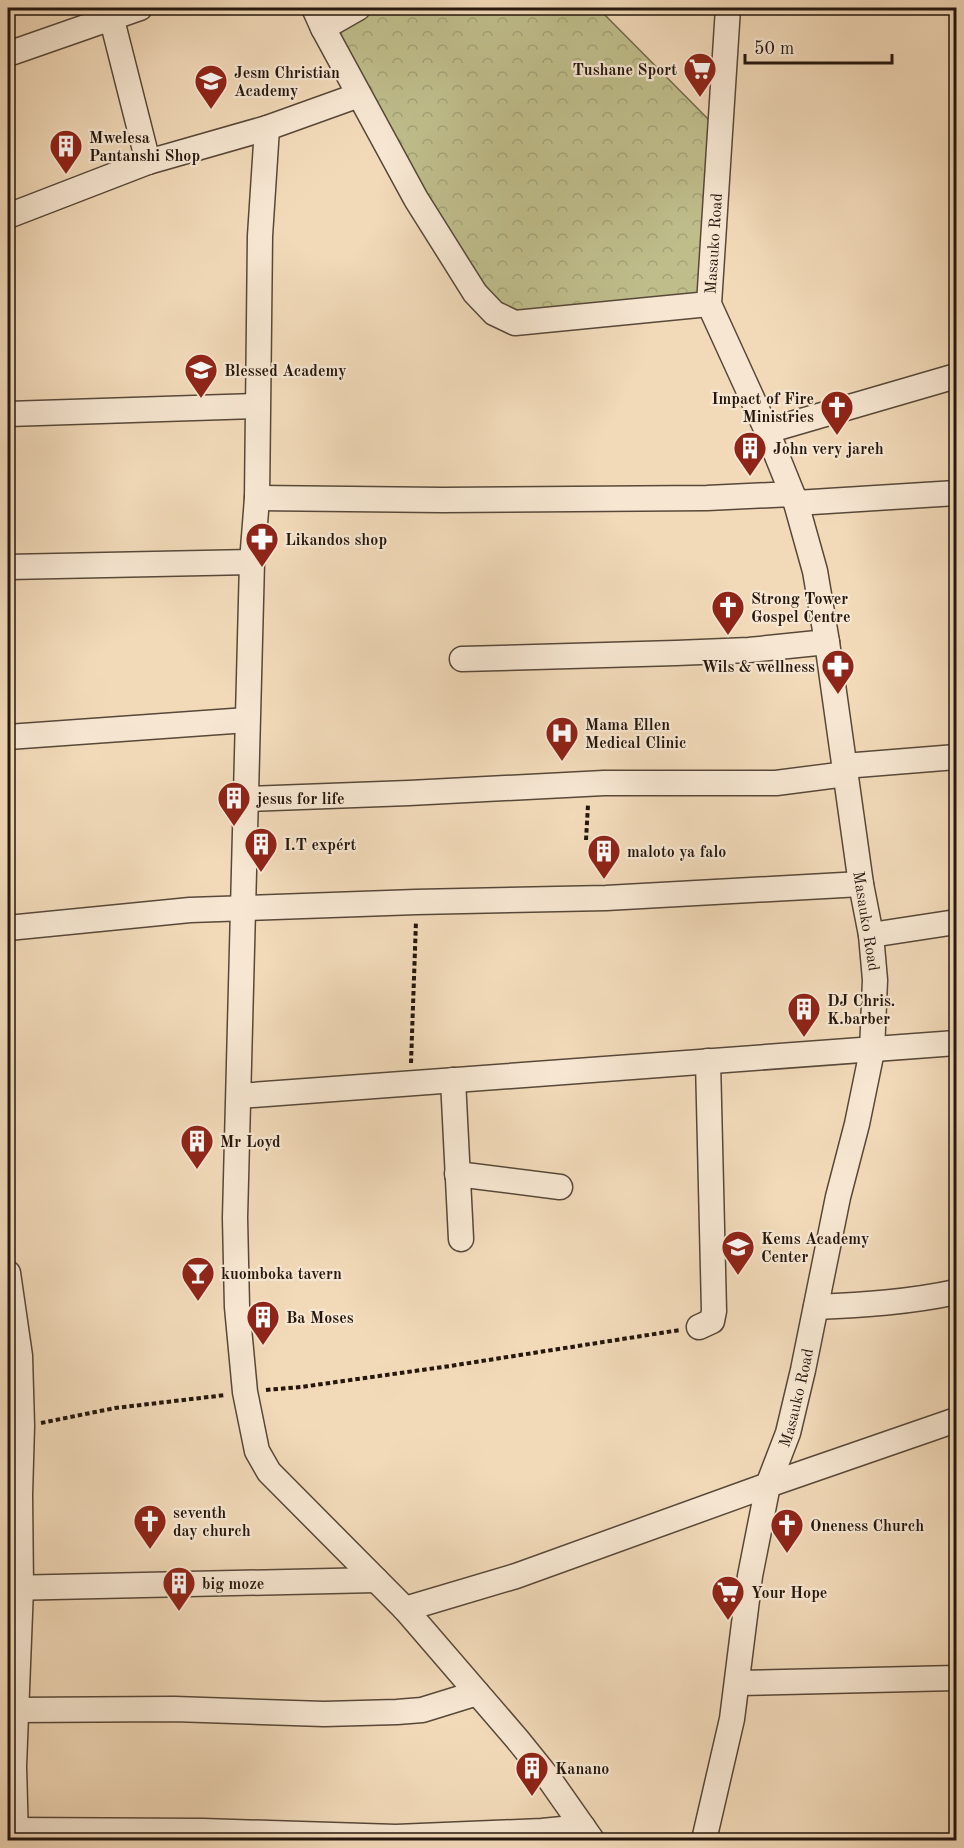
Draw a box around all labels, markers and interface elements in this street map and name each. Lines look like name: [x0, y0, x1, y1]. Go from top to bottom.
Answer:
scale bar: [745, 27, 892, 65]
text: 50 m: [754, 40, 794, 58]
supermarket icon: Tushane Sport: [682, 51, 718, 98]
school or university icon: Jesm Christian Academy: [193, 63, 229, 110]
place label: Tushane Sport: [572, 63, 677, 79]
place label: Jesm Christian Academy: [234, 66, 340, 100]
building icon: Mwelesa Pantanshi Shop: [48, 128, 84, 175]
place label: Mwelesa Pantanshi Shop: [89, 131, 200, 165]
street label: Masauko Road: [704, 193, 726, 295]
school or university icon: Blessed Academy: [183, 352, 219, 399]
place label: Blessed Academy: [224, 364, 347, 380]
church icon: Impact of Fire Ministries: [819, 389, 855, 436]
place label: Impact of Fire Ministries: [711, 392, 814, 426]
building icon: John very jareh: [732, 430, 768, 477]
place label: John very jareh: [773, 442, 884, 458]
pharmacy icon: Likandos shop: [244, 521, 280, 568]
place label: Likandos shop: [285, 533, 387, 549]
church icon: Strong Tower Gospel Centre: [710, 589, 746, 636]
place label: Strong Tower Gospel Centre: [751, 592, 850, 626]
pharmacy icon: Wils & wellness: [820, 648, 856, 695]
place label: Wils & wellness: [702, 660, 815, 676]
hospital icon: Mama Ellen Medical Clinic: [544, 715, 580, 762]
place label: Mama Ellen Medical Clinic: [585, 718, 687, 752]
building icon: jesus for life: [216, 780, 252, 827]
place label: jesus for life: [256, 792, 345, 808]
building icon: I.T expért: [243, 826, 279, 873]
building icon: maloto ya falo: [586, 833, 622, 880]
place label: I.T expért: [284, 838, 357, 854]
place label: maloto ya falo: [627, 845, 726, 861]
street label: Masauko Road: [849, 870, 881, 972]
building icon: DJ Chris. K.barber: [786, 991, 822, 1038]
place label: DJ Chris. K.barber: [827, 994, 895, 1028]
building icon: Mr Loyd: [179, 1123, 215, 1170]
place label: Mr Loyd: [220, 1135, 281, 1151]
school or university icon: Kems Academy Center: [720, 1229, 756, 1276]
place label: Kems Academy Center: [761, 1232, 869, 1266]
bar icon: kuomboka tavern: [180, 1255, 216, 1302]
place label: kuomboka tavern: [221, 1267, 342, 1283]
building icon: Ba Moses: [245, 1299, 281, 1346]
place label: Ba Moses: [286, 1311, 354, 1327]
street label: Masauko Road: [777, 1347, 817, 1450]
church icon: seventh day church: [132, 1503, 168, 1550]
place label: seventh day church: [173, 1506, 251, 1540]
church icon: Oneness Church: [769, 1507, 805, 1554]
place label: Oneness Church: [810, 1519, 924, 1535]
building icon: big moze: [161, 1565, 197, 1612]
supermarket icon: Your Hope: [710, 1574, 746, 1621]
place label: big moze: [202, 1577, 264, 1593]
place label: Your Hope: [751, 1586, 827, 1602]
building icon: Kanano: [514, 1750, 550, 1797]
place label: Kanano: [555, 1762, 609, 1778]

